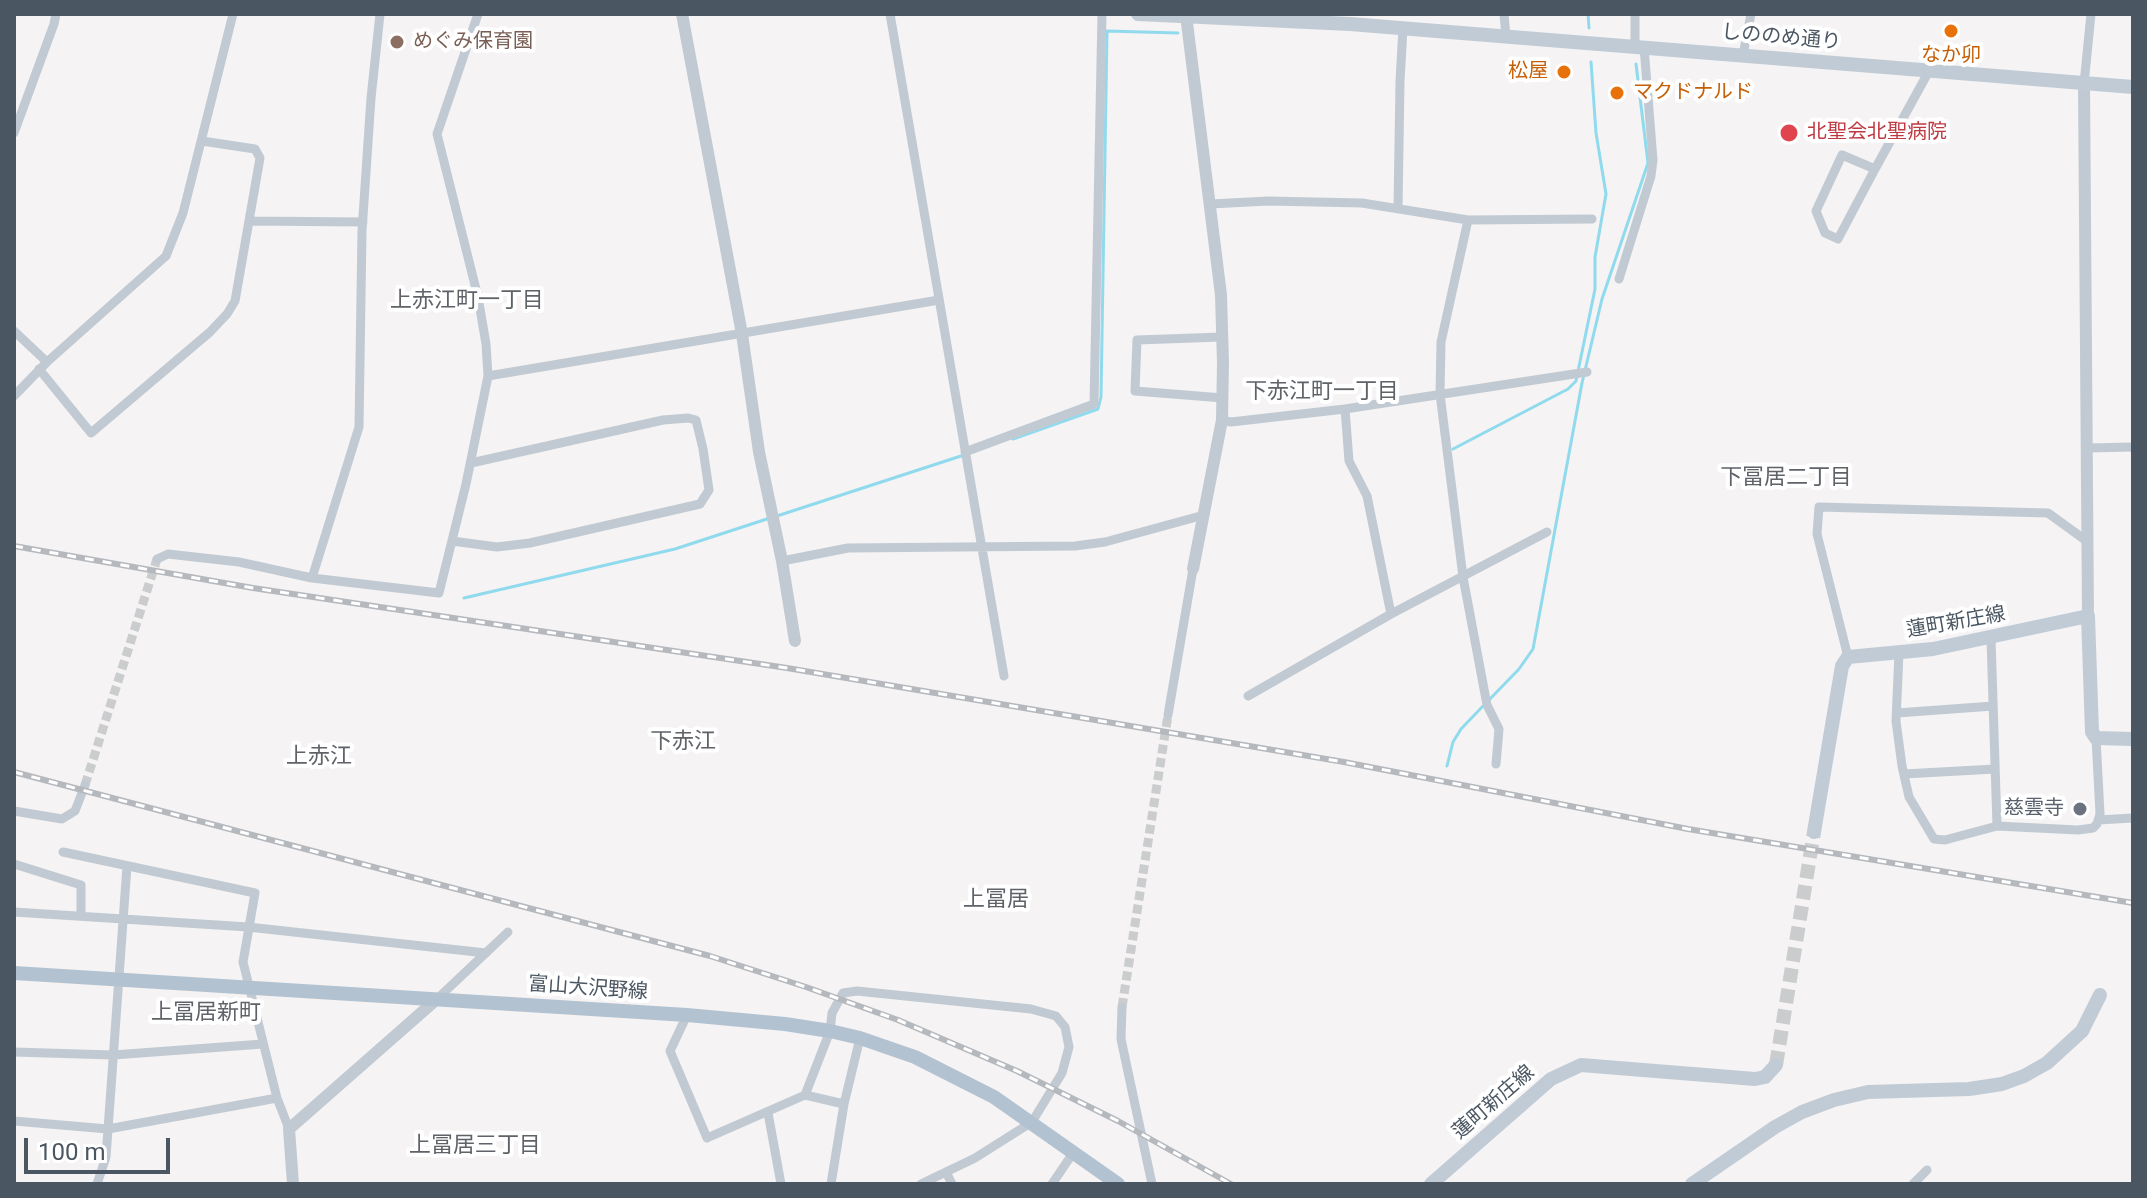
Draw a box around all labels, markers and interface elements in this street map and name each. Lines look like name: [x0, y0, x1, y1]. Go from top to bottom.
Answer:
street label: しののめ通り: [1720, 21, 1842, 55]
marker: なか卯: [1942, 22, 1960, 40]
place label: めぐみ保育園: [413, 30, 533, 54]
marker: めぐみ保育園: [388, 33, 406, 51]
place label: なか卯: [1921, 44, 1981, 68]
place label: 松屋: [1508, 60, 1548, 84]
marker: 松屋: [1555, 63, 1573, 81]
place label: マクドナルド: [1633, 81, 1753, 105]
marker: マクドナルド: [1608, 84, 1626, 102]
place label: 北聖会北聖病院: [1807, 121, 1947, 145]
marker: 北聖会北聖病院: [1778, 122, 1800, 144]
district label: 上赤江町一丁目: [390, 288, 544, 314]
district label: 下赤江町一丁目: [1245, 379, 1399, 405]
district label: 下冨居二丁目: [1720, 465, 1852, 491]
street label: 蓮町新庄線: [1905, 602, 2007, 644]
district label: 下赤江: [650, 729, 716, 755]
district label: 上赤江: [286, 744, 352, 770]
place label: 慈雲寺: [2004, 797, 2064, 821]
marker: 慈雲寺: [2071, 800, 2089, 818]
district label: 上冨居: [963, 887, 1029, 913]
street label: 富山大沢野線: [527, 973, 649, 1005]
district label: 上冨居新町: [151, 1000, 261, 1026]
street label: 蓮町新庄線: [1448, 1061, 1540, 1145]
scale bar: [28, 1122, 174, 1172]
district label: 上冨居三丁目: [409, 1133, 541, 1159]
text: 100 m: [38, 1138, 105, 1166]

